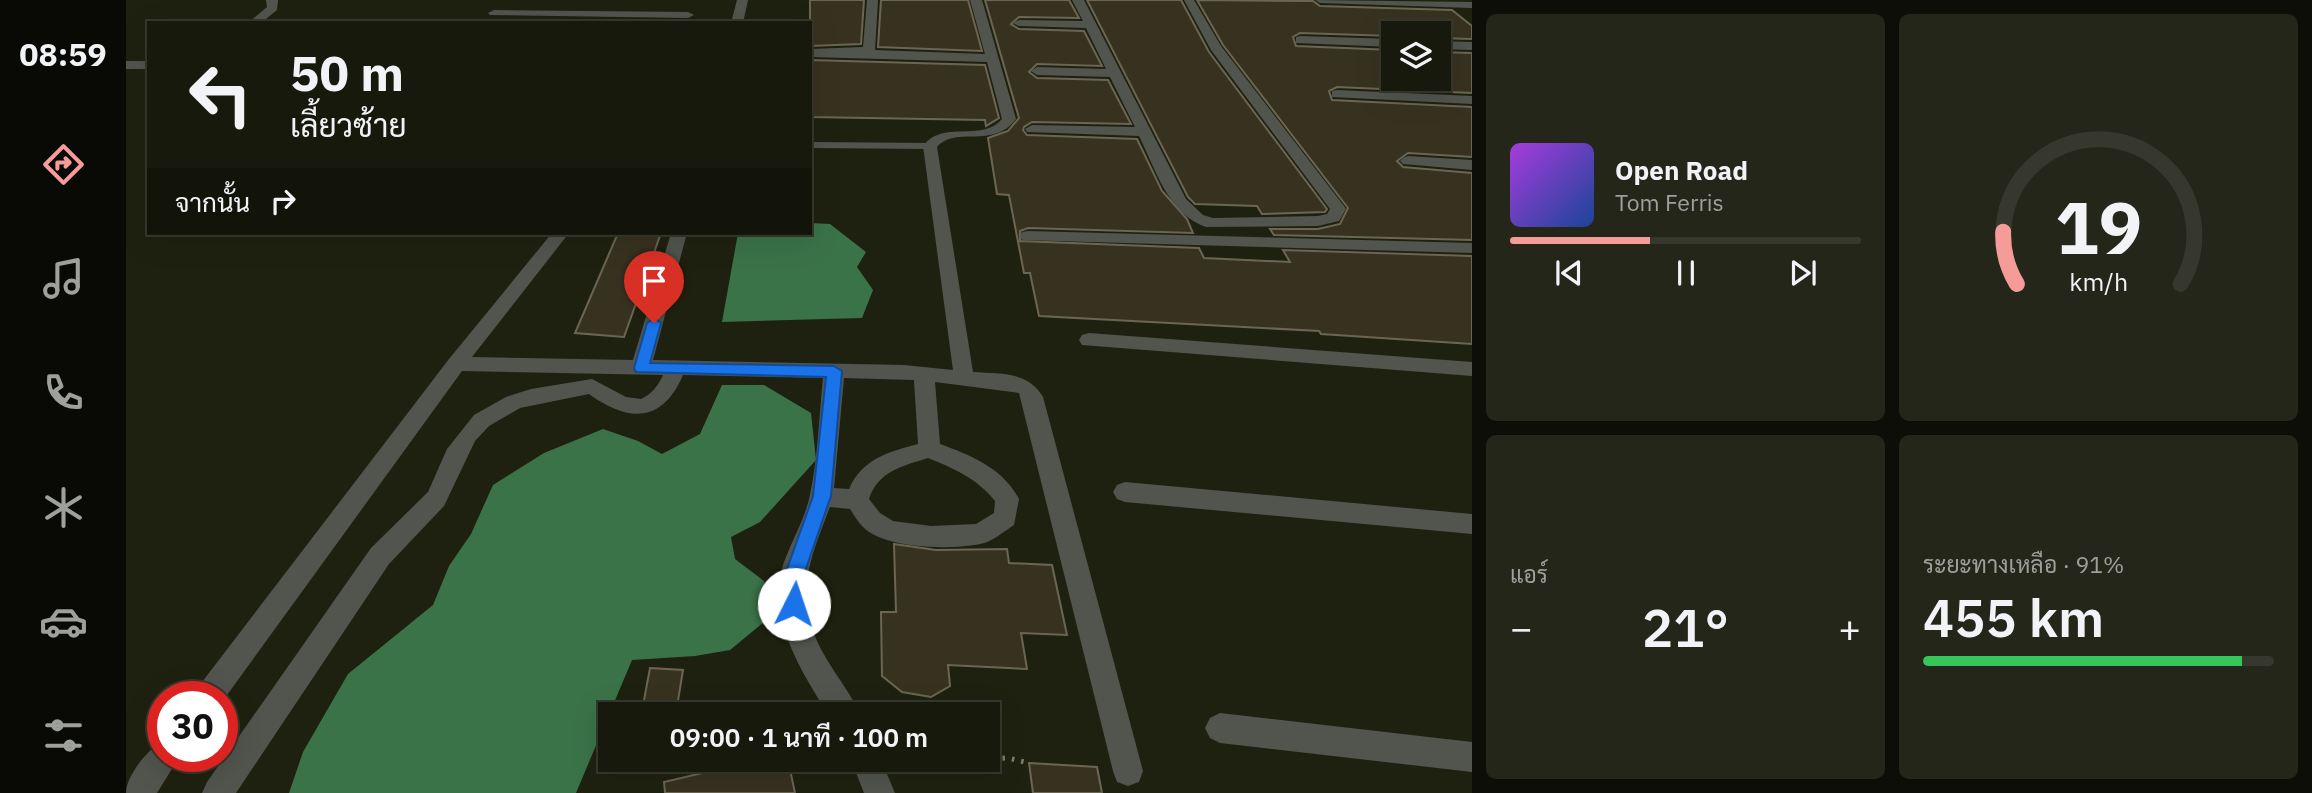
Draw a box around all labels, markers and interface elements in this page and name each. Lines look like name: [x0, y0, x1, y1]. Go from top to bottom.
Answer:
map controls: [1381, 21, 1451, 91]
button: layers: [1381, 21, 1451, 91]
text: 08:59: [19, 33, 107, 75]
text: 50 m: [290, 41, 404, 104]
icon: left: [175, 49, 266, 140]
text: เลี้ยวซ้าย: [290, 104, 407, 146]
icon: directions: [39, 140, 88, 189]
text: Open Road: [1615, 153, 1748, 187]
text: 19: [2055, 179, 2142, 274]
icon: right: [264, 182, 302, 220]
text: จากนั้น: [175, 185, 250, 219]
text: Tom Ferris: [1615, 187, 1724, 217]
pin: [624, 251, 684, 323]
icon: music: [39, 254, 88, 303]
icon: previous: [1550, 254, 1588, 292]
icon: pause: [1667, 254, 1705, 292]
icon: next: [1784, 254, 1822, 292]
icon: arrive: [635, 262, 673, 300]
text: km/h: [2069, 265, 2128, 298]
icon: phone: [39, 368, 88, 417]
icon: climate: [39, 483, 88, 532]
text: ระยะทางเหลือ · 91%: [1923, 549, 2124, 579]
text: แอร์: [1510, 559, 1548, 589]
position arrow: [757, 567, 831, 641]
text: 455 km: [1923, 584, 2104, 651]
text: 21°: [1642, 594, 1729, 661]
icon: car: [39, 597, 88, 646]
text: −: [1510, 603, 1533, 652]
text: +: [1838, 603, 1861, 652]
speed limit sign: 30: [147, 681, 238, 772]
icon: filters: [39, 711, 88, 760]
text: 09:00 · 1 นาที · 100 m: [670, 720, 928, 754]

